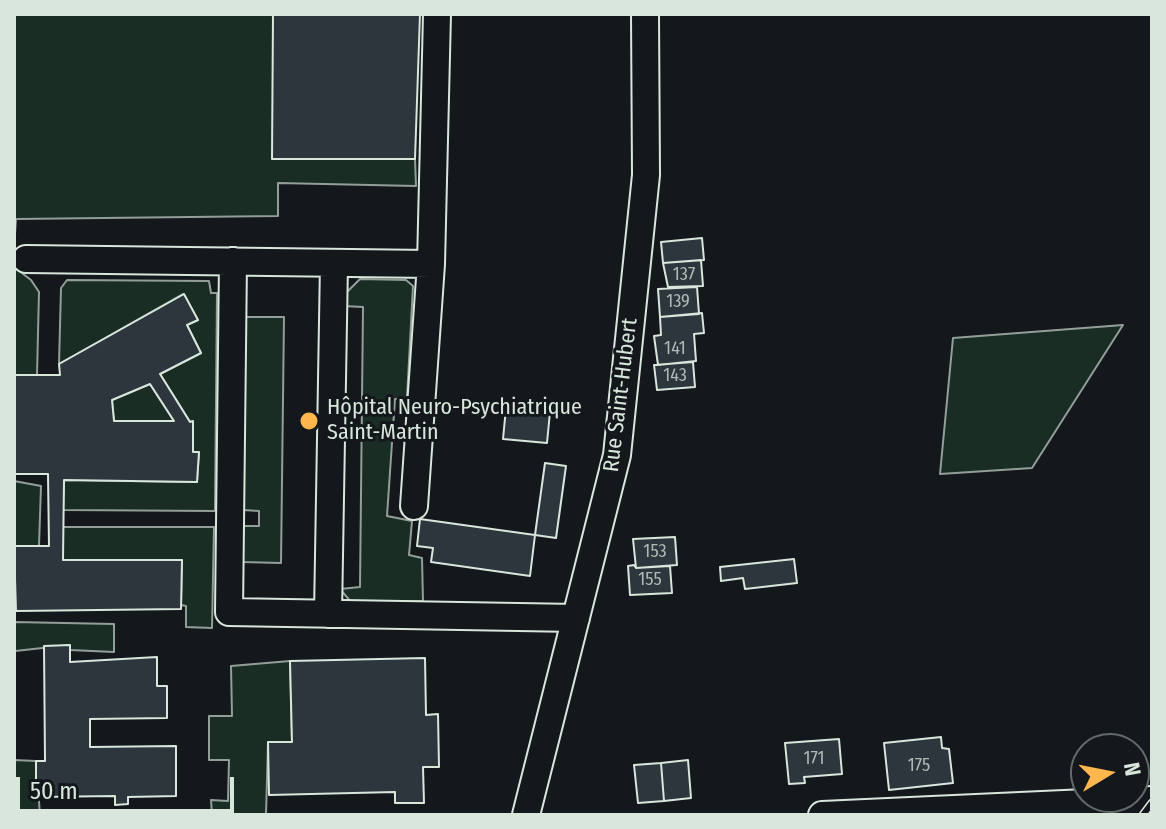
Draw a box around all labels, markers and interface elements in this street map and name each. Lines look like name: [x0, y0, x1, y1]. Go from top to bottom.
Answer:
house number: 137: [673, 264, 695, 286]
house number: 139: [666, 291, 690, 313]
street label: Rue Saint-Hubert: [598, 316, 644, 474]
house number: 141: [664, 338, 686, 360]
house number: 143: [663, 365, 687, 387]
place label: Hôpital Neuro-Psychiatrique Saint-Martin: [327, 395, 582, 446]
marker: Hôpital Neuro-Psychiatrique Saint-Martin: [298, 410, 320, 432]
house number: 153: [643, 541, 667, 563]
house number: 155: [638, 569, 662, 591]
north arrow: [1070, 733, 1150, 813]
house number: 171: [803, 748, 825, 770]
house number: 175: [908, 755, 930, 777]
text: N: [1118, 760, 1147, 778]
scale bar: [20, 761, 238, 811]
text: 50 m: [30, 777, 78, 805]

